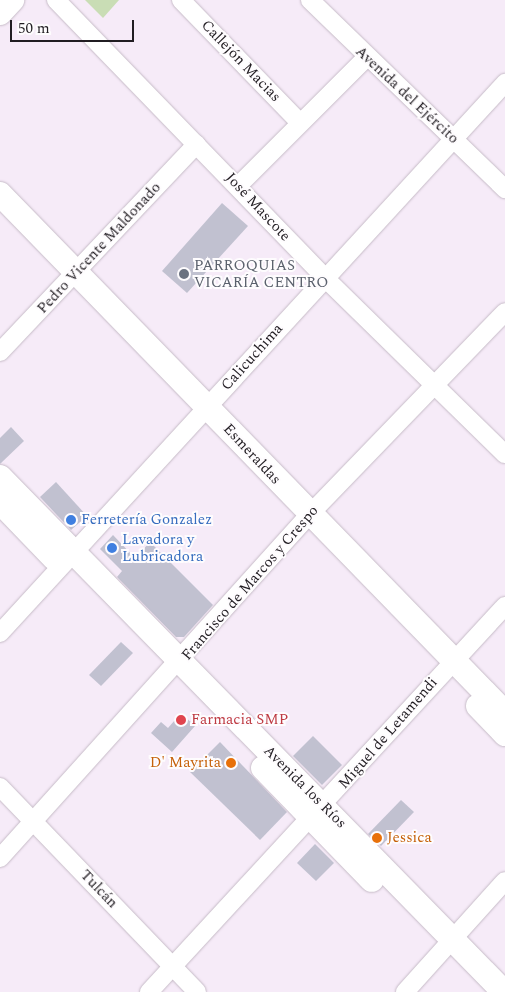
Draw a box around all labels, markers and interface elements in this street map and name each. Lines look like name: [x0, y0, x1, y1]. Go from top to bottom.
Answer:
scale bar: [12, 10, 136, 42]
street label: Callejón Macias: [197, 16, 285, 106]
text: 50 m: [18, 17, 50, 40]
street label: Avenida del Ejército: [352, 42, 462, 148]
street label: José Mascote: [222, 169, 294, 245]
street label: Pedro Vicente Maldonado: [33, 179, 165, 317]
place label: PARROQUIAS VICARÍA CENTRO: [194, 256, 328, 291]
marker: PARROQUIAS VICARÍA CENTRO: [178, 268, 190, 280]
street label: Calicuchima: [217, 320, 287, 394]
street label: Esmeraldas: [219, 420, 285, 488]
street label: Francisco de Marcos y Crespo: [178, 502, 322, 664]
place label: Ferretería Gonzalez: [81, 511, 212, 529]
marker: Ferretería Gonzalez: [65, 514, 77, 526]
place label: Lavadora y Lubricadora: [122, 530, 203, 565]
marker: Lavadora y Lubricadora: [106, 542, 118, 554]
street label: Miguel de Letamendi: [335, 674, 441, 792]
place label: Farmacia SMP: [191, 711, 288, 729]
marker: Farmacia SMP: [175, 714, 187, 726]
street label: Avenida los Ríos: [260, 742, 350, 832]
place label: D' Mayrita: [150, 754, 221, 772]
marker: D' Mayrita: [225, 757, 237, 769]
place label: Jessica: [387, 829, 432, 847]
marker: Jessica: [371, 832, 383, 844]
street label: Tulcán: [77, 866, 121, 912]

